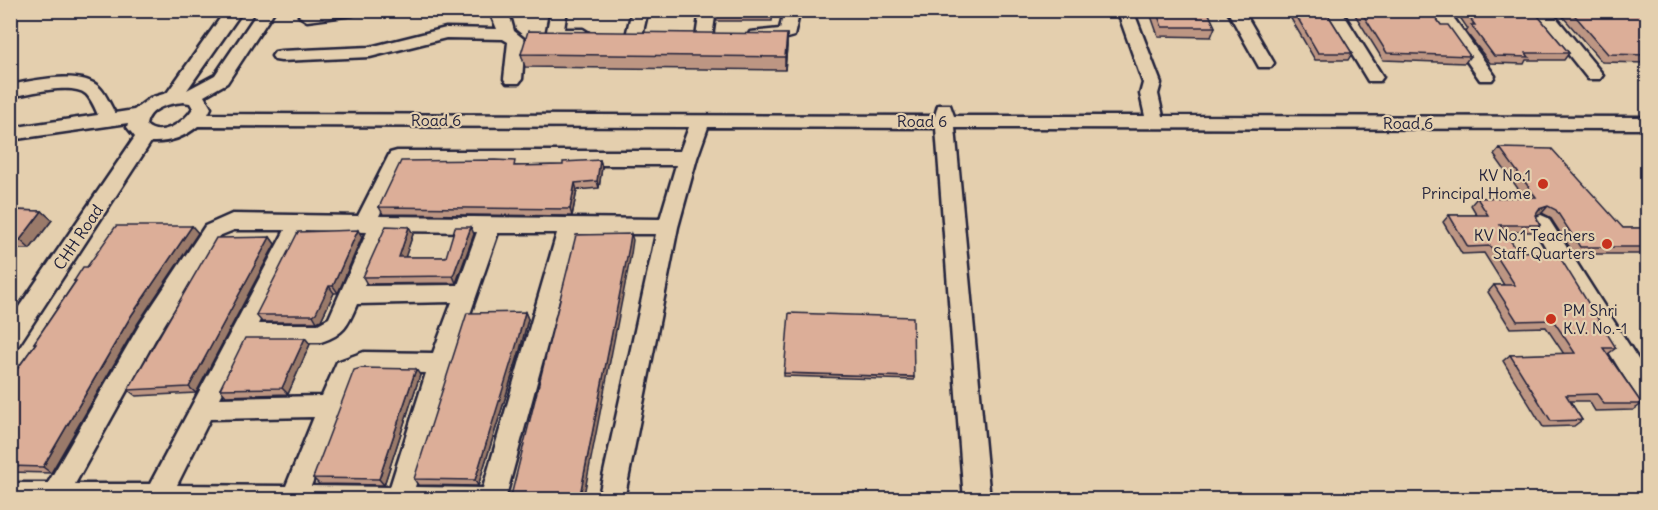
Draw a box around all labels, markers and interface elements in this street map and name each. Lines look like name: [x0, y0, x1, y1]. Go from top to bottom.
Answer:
street label: Road 6: [411, 110, 461, 130]
street label: Road 6: [897, 111, 947, 131]
street label: Road 6: [1383, 113, 1433, 133]
place label: KV No.1 Principal Home: [1421, 165, 1531, 203]
marker: KV No.1 Principal Home: [1536, 177, 1550, 191]
street label: CHH Road: [49, 200, 107, 274]
place label: KV No.1 Teachers Staff Quarters: [1474, 225, 1595, 263]
marker: KV No.1 Teachers Staff Quarters: [1600, 237, 1614, 251]
place label: PM Shri K.V. No.-1: [1563, 300, 1627, 338]
marker: PM Shri K.V. No.-1: [1544, 312, 1558, 326]

